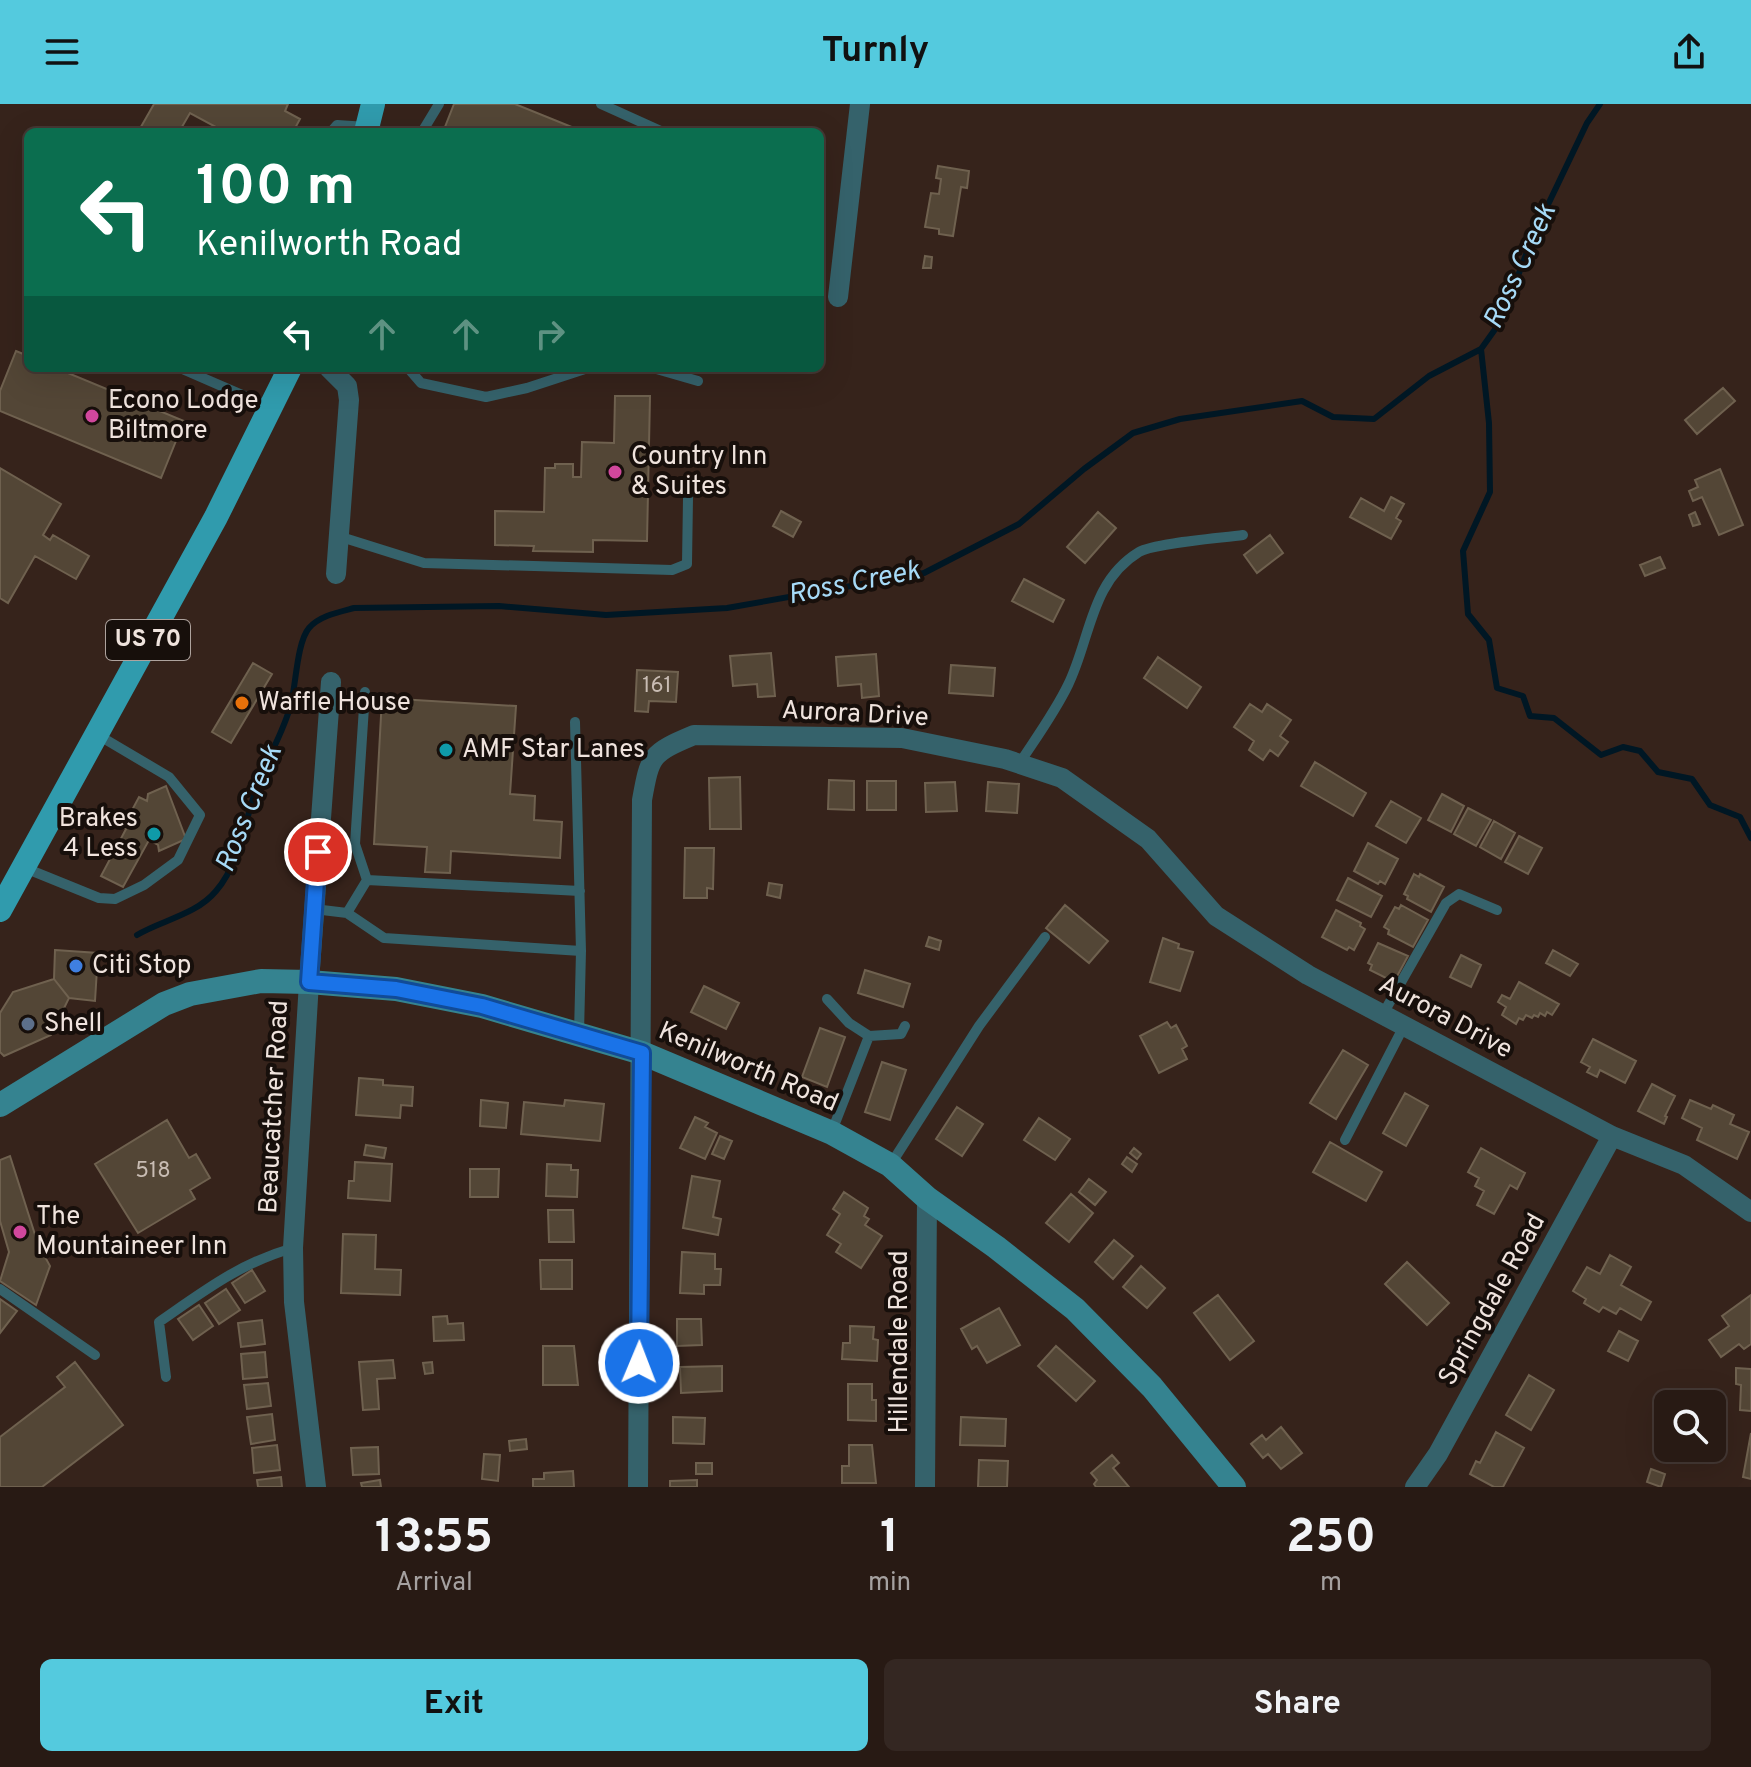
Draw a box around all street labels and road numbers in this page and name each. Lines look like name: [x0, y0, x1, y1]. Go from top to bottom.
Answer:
road number: US 70: [106, 620, 190, 660]
street label: Aurora Drive: [781, 695, 929, 735]
street label: Aurora Drive: [1372, 969, 1518, 1067]
street label: Beaucatcher Road: [253, 999, 297, 1215]
street label: Kenilworth Road: [653, 1015, 843, 1121]
street label: Springdale Road: [1432, 1208, 1554, 1392]
street label: Hillendale Road: [884, 1250, 917, 1434]

